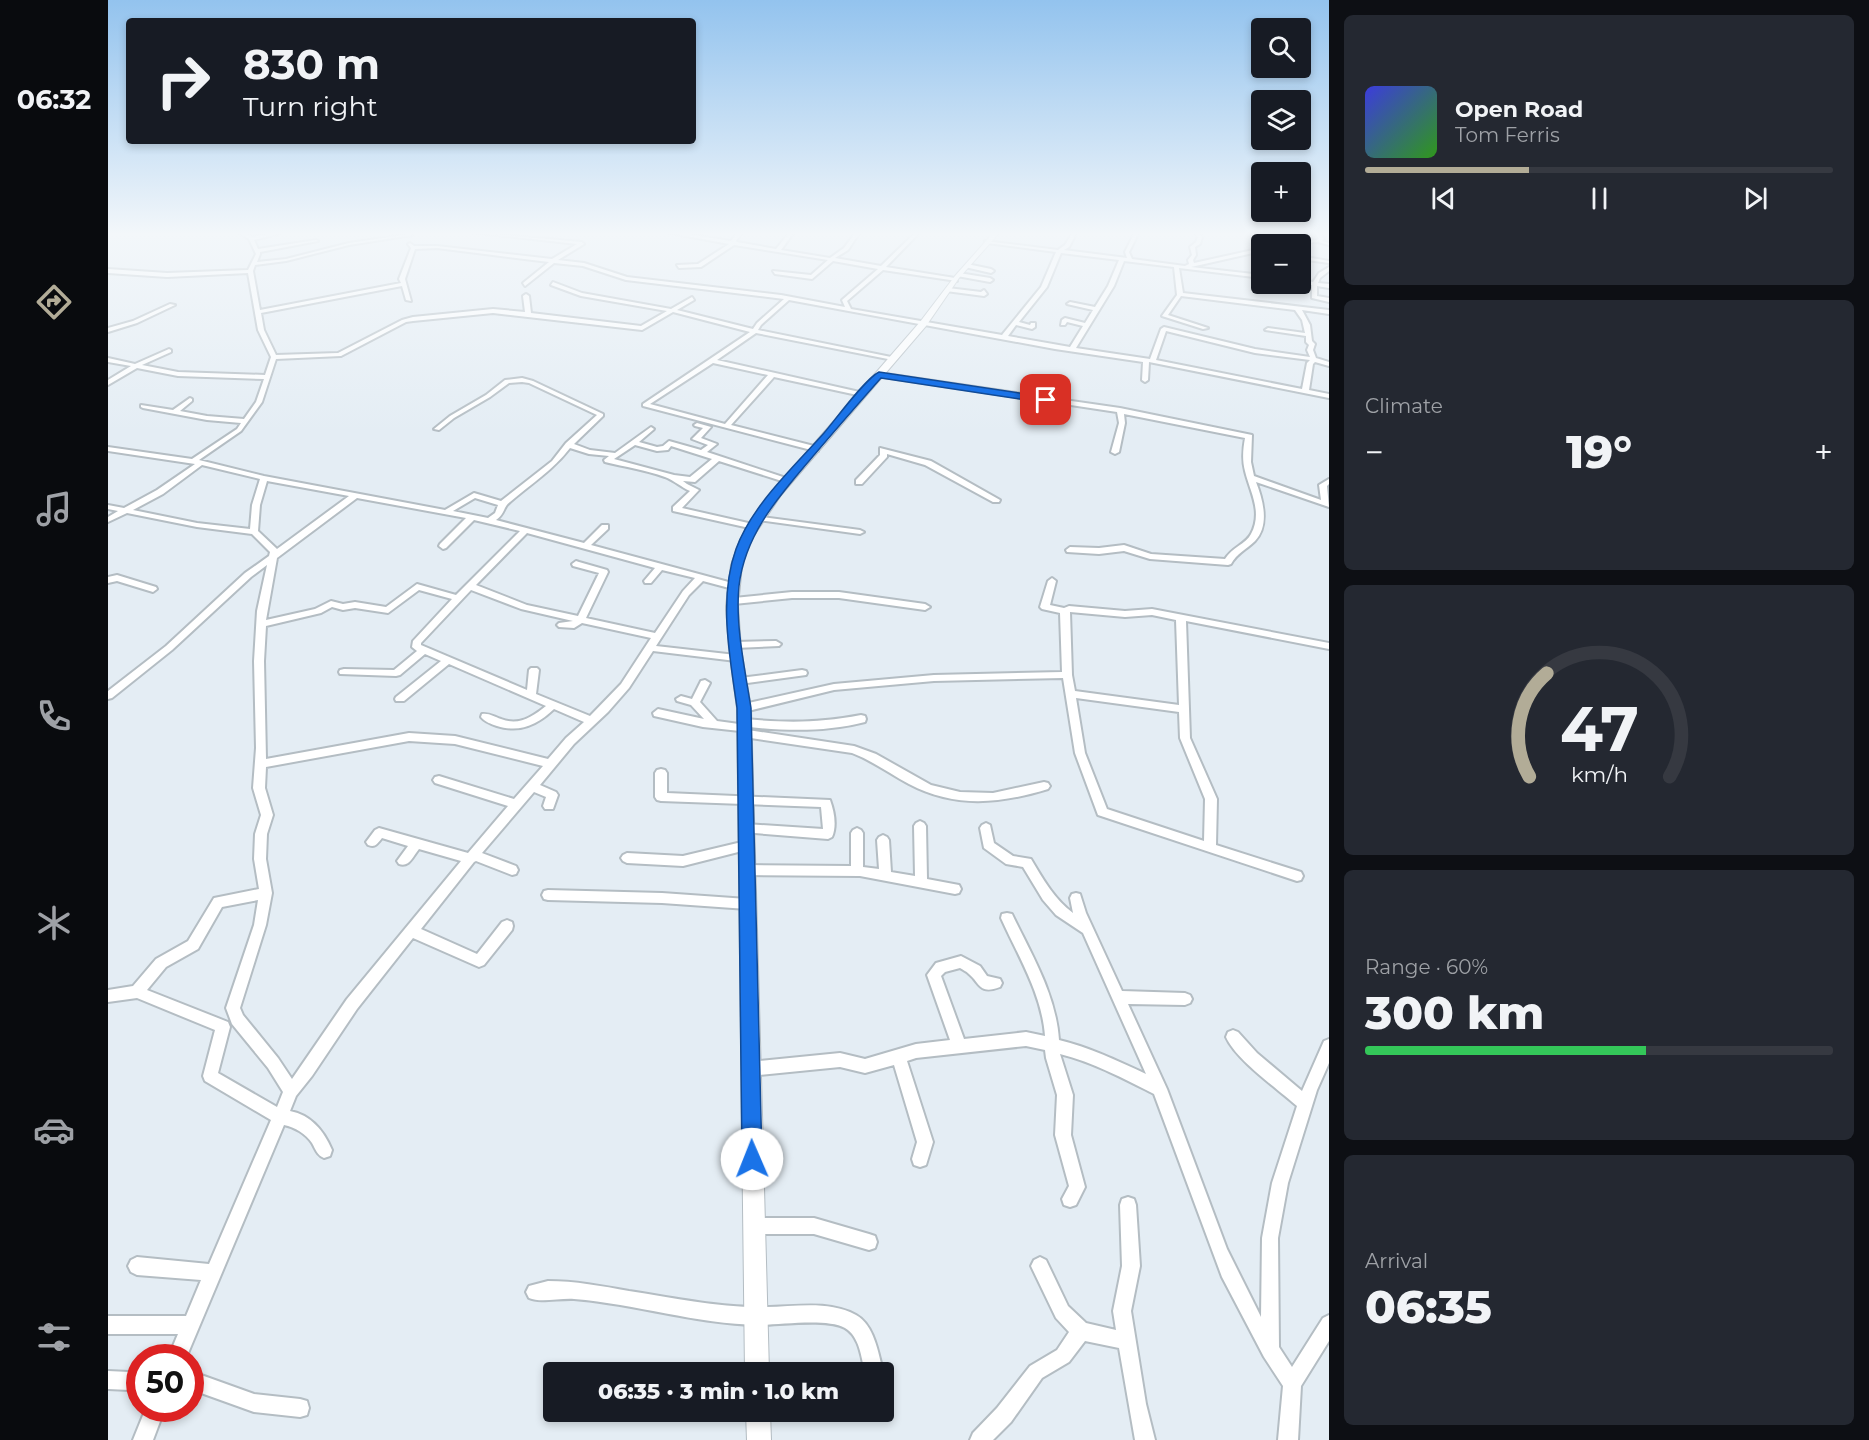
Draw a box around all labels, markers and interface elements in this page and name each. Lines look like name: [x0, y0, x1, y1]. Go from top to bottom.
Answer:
map controls: [1251, 18, 1311, 294]
button: search: [1251, 18, 1311, 78]
text: 830 m: [243, 38, 380, 90]
icon: right: [144, 42, 222, 120]
text: 06:32: [17, 83, 91, 116]
text: Turn right: [243, 90, 378, 123]
button: layers: [1251, 90, 1311, 150]
text: Open Road: [1455, 96, 1583, 123]
text: Tom Ferris: [1455, 123, 1560, 147]
button: +: [1251, 162, 1311, 222]
icon: previous: [1427, 182, 1460, 215]
icon: pause: [1583, 182, 1616, 215]
icon: next: [1739, 182, 1772, 215]
button: −: [1251, 234, 1311, 294]
icon: directions: [33, 281, 75, 323]
pin: [1020, 374, 1071, 425]
icon: arrive: [1029, 383, 1062, 416]
text: Climate: [1365, 394, 1443, 418]
text: 19°: [1566, 424, 1632, 479]
text: −: [1365, 432, 1384, 472]
text: +: [1814, 432, 1833, 472]
icon: music: [33, 488, 75, 530]
text: 47: [1559, 691, 1639, 767]
icon: phone: [33, 695, 75, 737]
text: km/h: [1570, 761, 1628, 787]
icon: climate: [33, 902, 75, 944]
text: Range · 60%: [1365, 955, 1488, 979]
text: 300 km: [1365, 985, 1544, 1040]
icon: car: [33, 1109, 75, 1151]
position arrow: [720, 1127, 784, 1191]
text: Arrival: [1365, 1249, 1428, 1273]
text: 06:35: [1365, 1279, 1492, 1334]
icon: filters: [33, 1316, 75, 1358]
speed limit sign: 50: [126, 1344, 204, 1422]
text: 06:35 · 3 min · 1.0 km: [598, 1378, 839, 1405]

